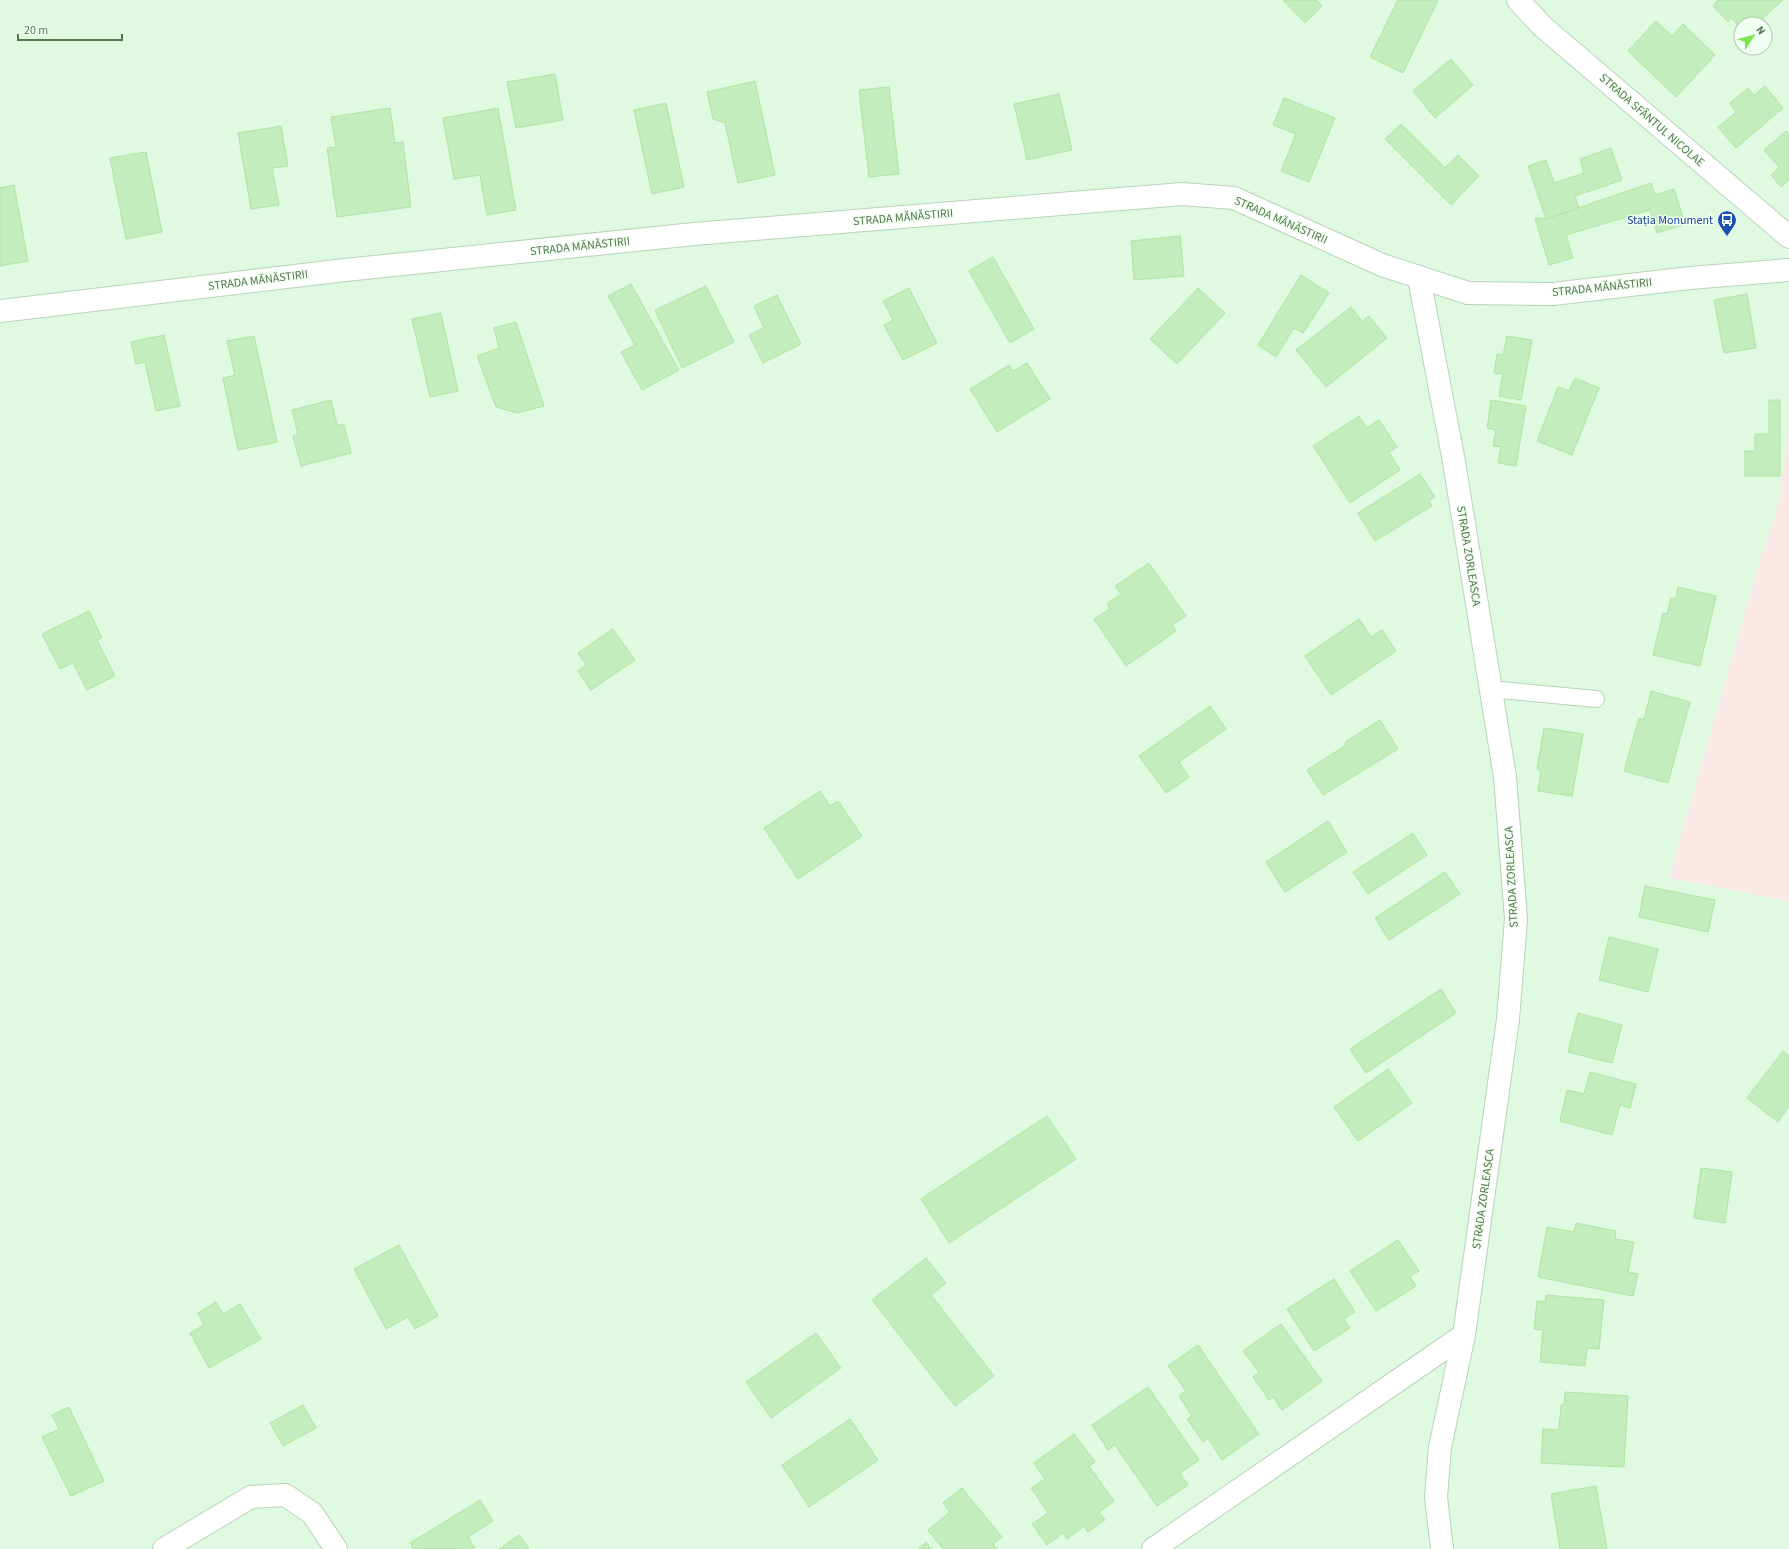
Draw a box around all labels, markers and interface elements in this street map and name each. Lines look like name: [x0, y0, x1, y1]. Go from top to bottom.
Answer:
scale bar: [18, 16, 122, 42]
north arrow: [1733, 16, 1773, 56]
text: 20 m: [24, 22, 48, 39]
text: N: [1752, 23, 1769, 38]
street label: STRADA SFÂNTUL NICOLAE: [1595, 70, 1708, 171]
street label: STRADA MĂNĂSTIRII: [1231, 192, 1330, 249]
street label: STRADA MĂNĂSTIRII: [852, 205, 954, 230]
bus stop icon: Stația Monument: [1716, 209, 1738, 237]
place label: Stația Monument: [1627, 212, 1713, 229]
street label: STRADA MĂNĂSTIRII: [529, 233, 631, 260]
street label: STRADA MĂNĂSTIRII: [207, 266, 309, 295]
street label: STRADA MĂNĂSTIRII: [1551, 274, 1653, 301]
street label: STRADA ZORLEASCA: [1452, 505, 1485, 608]
street label: STRADA ZORLEASCA: [1500, 825, 1523, 928]
street label: STRADA ZORLEASCA: [1468, 1147, 1499, 1251]

